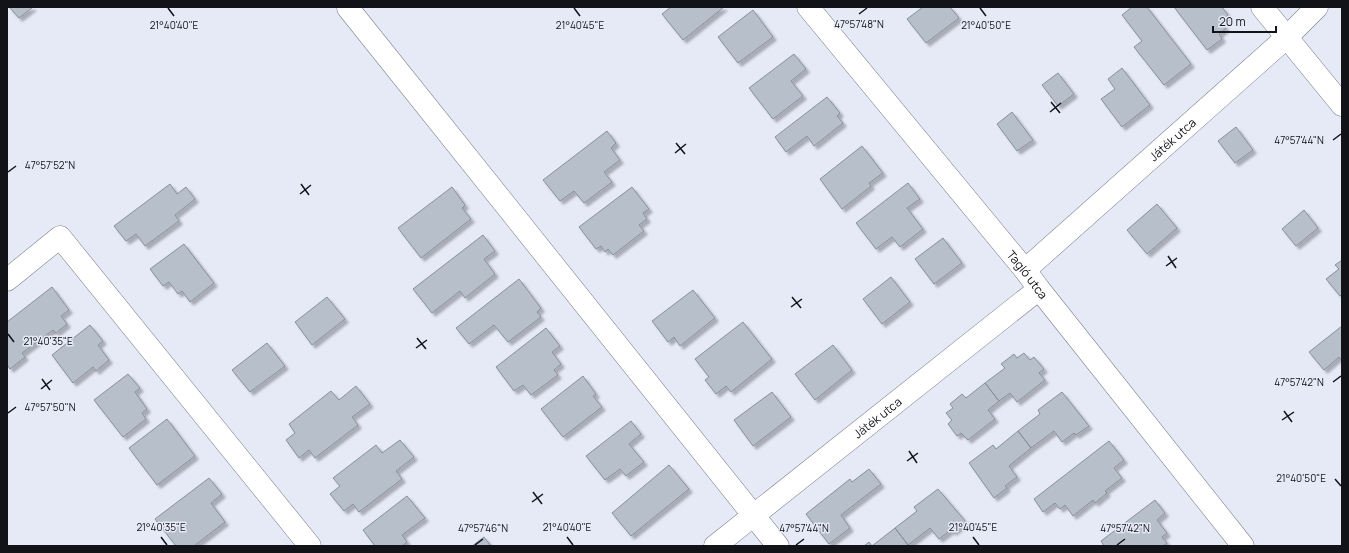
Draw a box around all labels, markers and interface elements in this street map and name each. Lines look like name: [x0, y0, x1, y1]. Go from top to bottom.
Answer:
scale bar: [1213, 8, 1276, 34]
text: 20 m: [1219, 13, 1246, 30]
text: 47°57'48"N: [834, 17, 884, 31]
text: 21°40'40"E: [150, 18, 199, 32]
text: 21°40'45"E: [556, 18, 604, 32]
text: 21°40'50"E: [961, 18, 1011, 32]
street label: Játék utca: [1145, 114, 1199, 165]
text: 47°57'44"N: [1274, 133, 1324, 147]
text: 47°57'52"N: [25, 158, 75, 172]
street label: Tagló utca: [1003, 246, 1052, 302]
text: 21°40'35"E: [23, 334, 73, 348]
text: 47°57'42"N: [1274, 375, 1324, 389]
street label: Játék utca: [849, 393, 905, 442]
text: 47°57'50"N: [25, 400, 76, 414]
text: 21°40'50"E: [1276, 471, 1326, 485]
text: 21°40'35"E: [136, 520, 186, 534]
text: 21°40'40"E: [543, 520, 592, 534]
text: 21°40'45"E: [949, 520, 997, 534]
text: 47°57'46"N: [458, 521, 508, 535]
text: 47°57'44"N: [779, 521, 829, 535]
text: 47°57'42"N: [1100, 521, 1150, 535]

